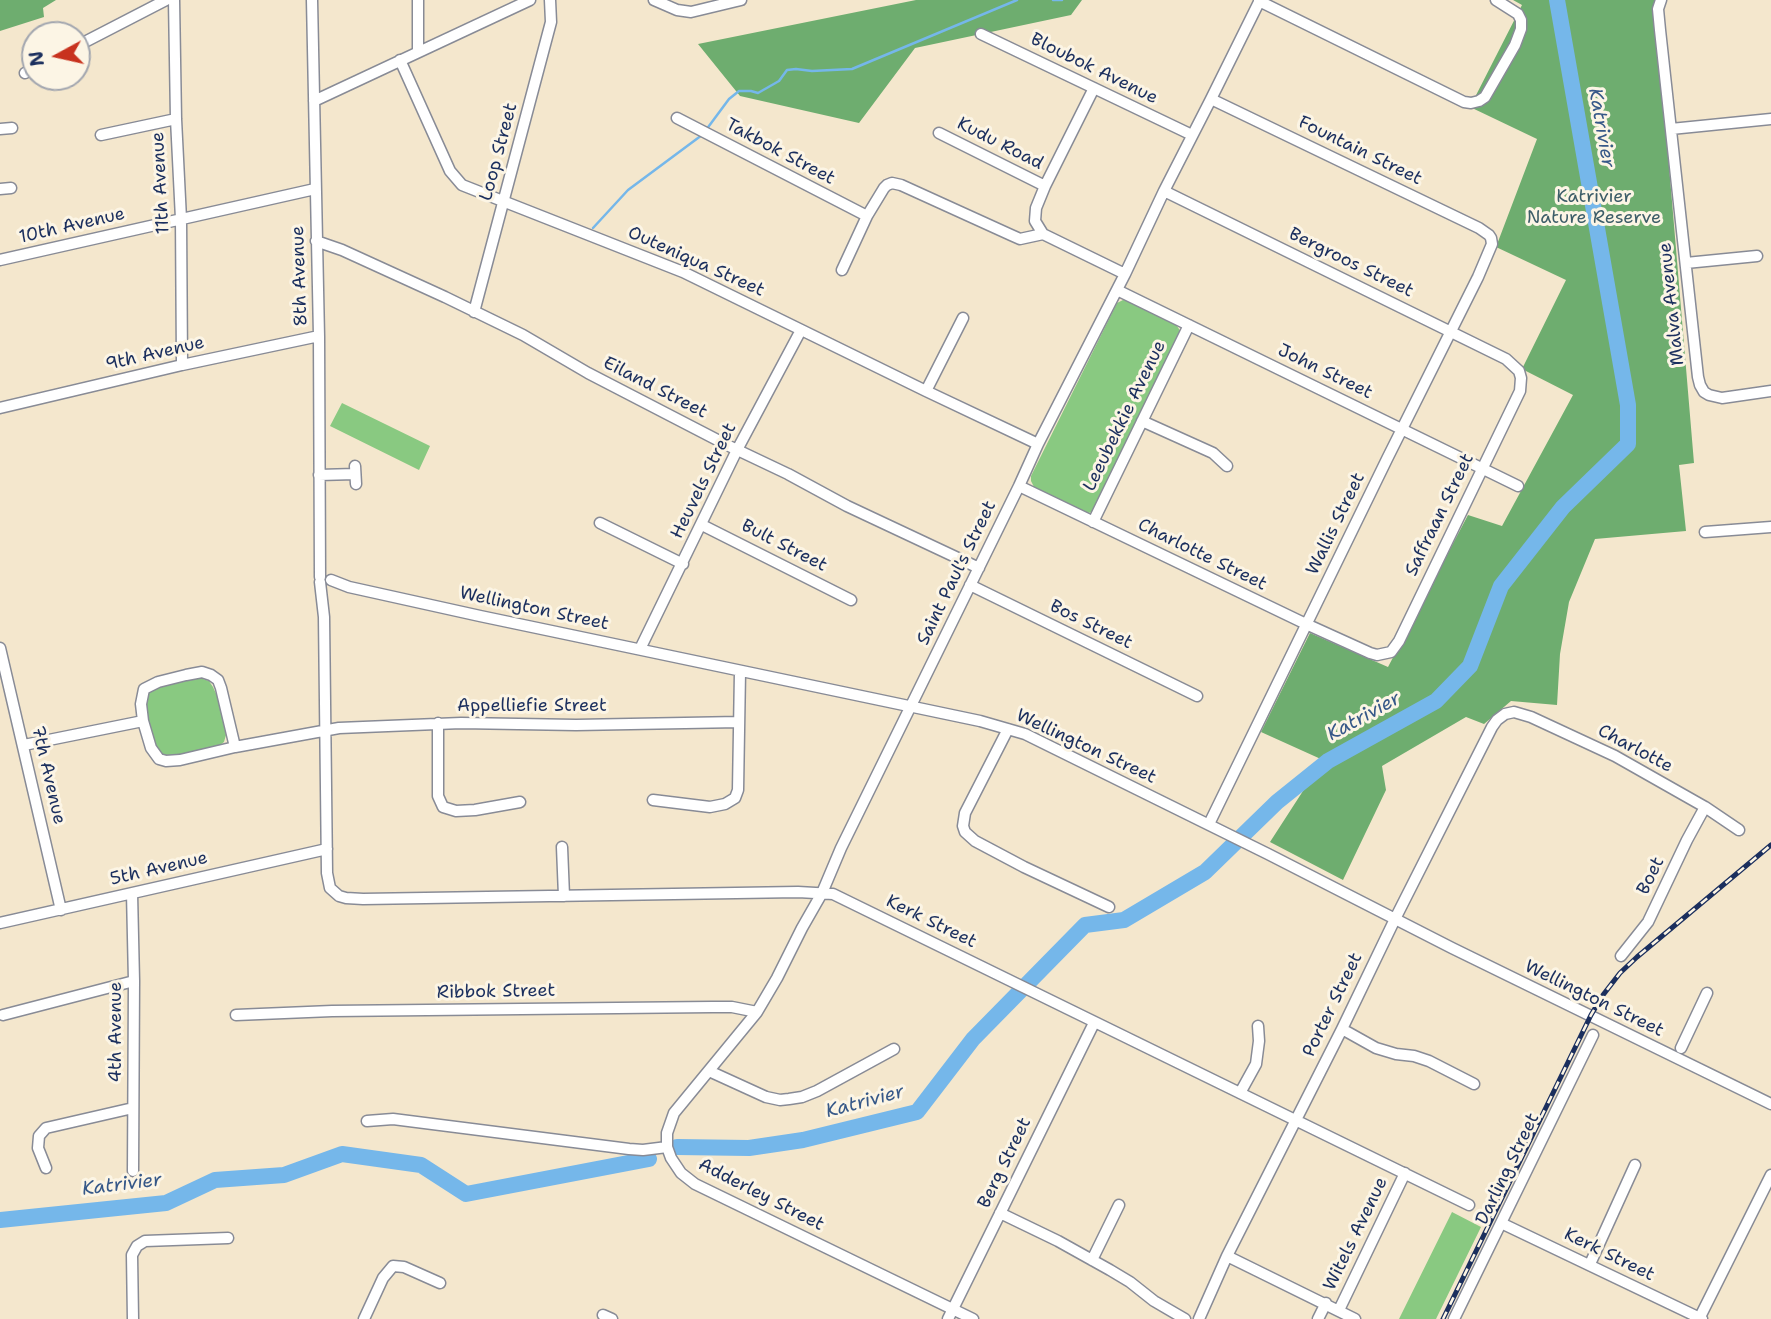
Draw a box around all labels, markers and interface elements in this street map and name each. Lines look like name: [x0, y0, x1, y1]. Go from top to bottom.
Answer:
north arrow: [21, 21, 91, 91]
street label: Bloubok Avenue: [1027, 29, 1161, 109]
text: N: [23, 50, 50, 68]
water label: Katrivier: [1583, 86, 1619, 170]
street label: Loop Street: [476, 101, 522, 203]
street label: Fountain Street: [1295, 112, 1425, 190]
street label: Kudu Road: [953, 113, 1047, 175]
street label: Takbok Street: [722, 114, 838, 190]
street label: 11th Avenue: [148, 131, 174, 235]
park label: Katrivier Nature Reserve: [1527, 186, 1661, 228]
street label: 10th Avenue: [17, 203, 127, 249]
street label: Outeniqua Street: [624, 222, 768, 302]
street label: Bergroos Street: [1285, 224, 1417, 302]
street label: 8th Avenue: [287, 225, 313, 327]
street label: Malva Avenue: [1655, 241, 1689, 367]
street label: 9th Avenue: [103, 332, 207, 376]
street label: Leeubekkie Avenue: [1079, 337, 1171, 495]
street label: John Street: [1274, 340, 1376, 404]
street label: Eiland Street: [599, 352, 711, 424]
street label: Heuvels Street: [667, 420, 741, 542]
street label: Saffraan Street: [1401, 450, 1479, 580]
street label: Wallis Street: [1302, 469, 1370, 579]
street label: Saint Paul's Street: [913, 497, 1001, 649]
street label: Charlotte Street: [1134, 514, 1270, 596]
street label: Bult Street: [738, 515, 830, 577]
street label: Wellington Street: [457, 583, 611, 635]
street label: Bos Street: [1046, 596, 1136, 654]
water label: Katrivier: [1323, 688, 1405, 746]
street label: Appelliefie Street: [457, 695, 607, 717]
street label: Wellington Street: [1013, 705, 1159, 789]
street label: Charlotte: [1594, 720, 1676, 778]
street label: 7th Avenue: [26, 723, 70, 827]
street label: 5th Avenue: [108, 847, 210, 891]
street label: Boet: [1633, 854, 1669, 898]
street label: Kerk Street: [882, 891, 980, 953]
street label: Porter Street: [1298, 949, 1368, 1061]
street label: Wellington Street: [1521, 956, 1667, 1042]
street label: Ribbok Street: [437, 980, 555, 1004]
street label: 4th Avenue: [105, 982, 127, 1082]
water label: Katrivier: [823, 1081, 907, 1123]
street label: Darling Street: [1472, 1110, 1544, 1228]
street label: Berg Street: [974, 1114, 1036, 1212]
street label: Adderley Street: [695, 1154, 827, 1236]
water label: Katrivier: [81, 1169, 163, 1201]
street label: Witels Avenue: [1319, 1174, 1393, 1294]
street label: Kerk Street: [1560, 1224, 1658, 1286]

